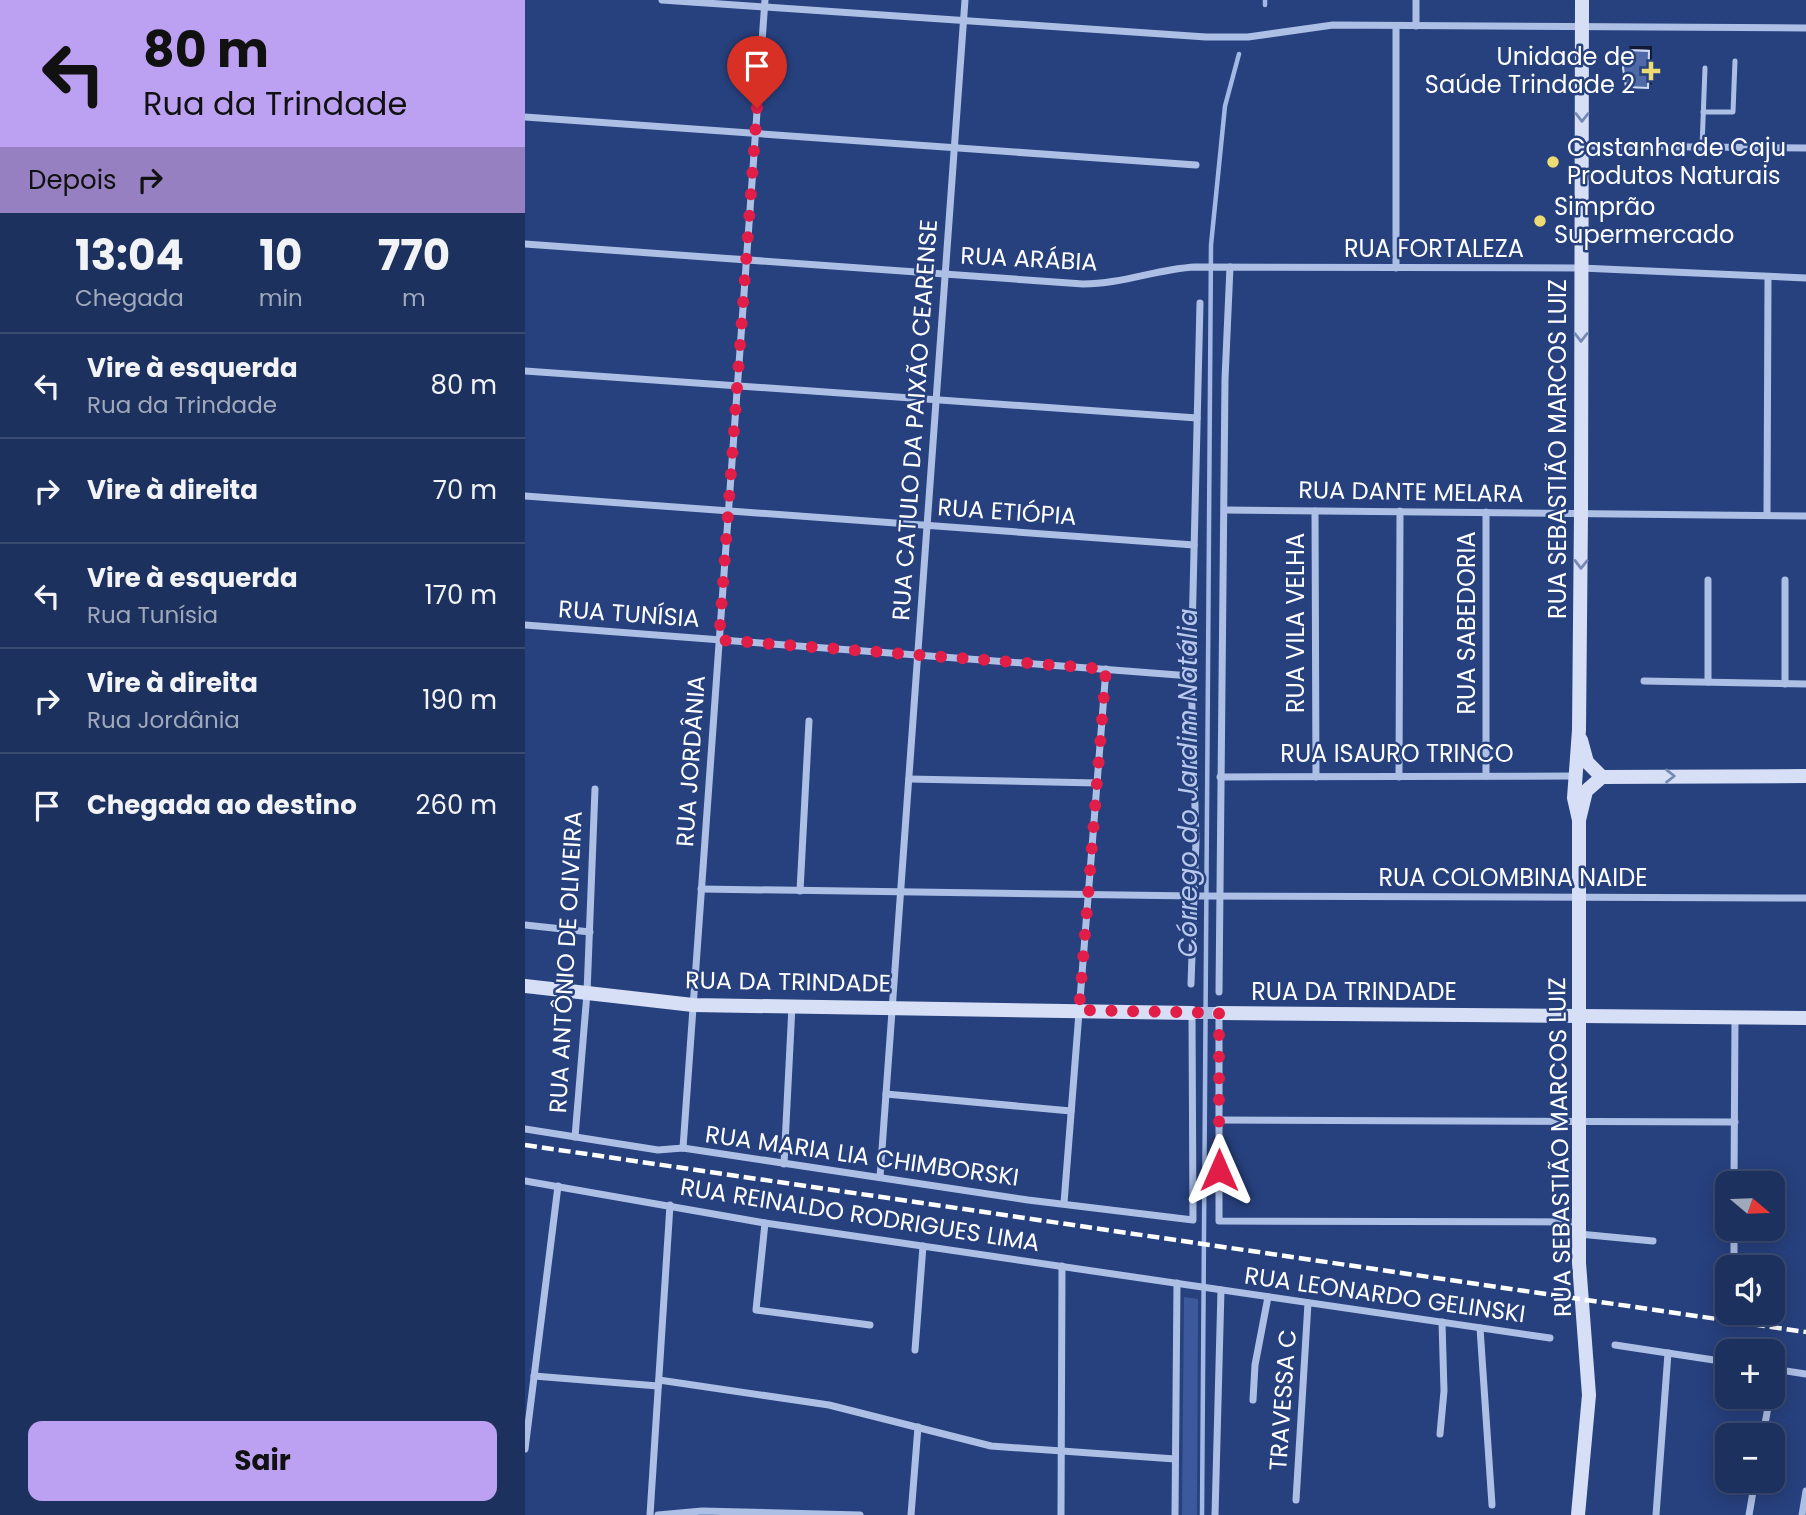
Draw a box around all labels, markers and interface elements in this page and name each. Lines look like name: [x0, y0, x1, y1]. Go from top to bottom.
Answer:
text: 80 m: [143, 16, 269, 84]
icon: left: [28, 28, 119, 119]
pin: [727, 36, 787, 108]
place label: Unidade de Saúde Trindade 2: [1425, 40, 1635, 101]
icon: arrive: [738, 47, 776, 85]
marker: Unidade de Saúde Trindade 2: [1641, 61, 1661, 81]
text: Rua da Trindade: [143, 81, 407, 126]
one-way arrow: [1574, 112, 1590, 123]
place label: Castanha de Caju Produtos Naturais: [1567, 131, 1786, 192]
marker: Castanha de Caju Produtos Naturais: [1545, 154, 1561, 170]
icon: right: [131, 161, 169, 199]
text: Depois: [28, 162, 117, 198]
place label: Simprão Supermercado: [1554, 190, 1734, 251]
marker: Simprão Supermercado: [1532, 213, 1548, 229]
street label: RUA CATULO DA PAIXÃO CEARENSE: [884, 218, 945, 622]
text: 13:04: [75, 226, 184, 285]
text: 10: [259, 226, 302, 285]
text: 770: [378, 226, 450, 285]
street label: RUA FORTALEZA: [1344, 232, 1524, 265]
street label: RUA ARÁBIA: [960, 238, 1098, 279]
street label: RUA SEBASTIÃO MARCOS LUIZ: [1541, 279, 1574, 619]
text: Chegada: [75, 282, 184, 314]
text: min: [259, 282, 303, 314]
text: m: [402, 282, 426, 314]
one-way arrow: [1573, 332, 1589, 342]
text: Vire à esquerda: [87, 350, 298, 386]
icon: left: [28, 367, 66, 405]
text: 80 m: [431, 367, 497, 403]
text: Rua da Trindade: [87, 389, 277, 421]
icon: right: [28, 472, 66, 510]
text: Vire à direita: [87, 472, 258, 508]
text: 70 m: [433, 472, 497, 508]
street label: RUA DANTE MELARA: [1298, 473, 1524, 510]
street label: RUA ETIÓPIA: [936, 490, 1078, 533]
street label: RUA SABEDORIA: [1450, 531, 1483, 715]
street label: RUA VILA VELHA: [1279, 533, 1312, 713]
one-way arrow: [1573, 559, 1588, 570]
text: Vire à esquerda: [87, 560, 298, 596]
icon: left: [28, 577, 66, 615]
text: 170 m: [424, 577, 497, 613]
street label: RUA TUNÍSIA: [557, 592, 701, 635]
text: Rua Tunísia: [87, 599, 218, 631]
water label: Córrego do Jardim Natália: [1170, 609, 1206, 957]
text: Vire à direita: [87, 665, 258, 701]
street label: RUA JORDÂNIA: [668, 674, 713, 848]
icon: right: [28, 682, 66, 720]
text: 190 m: [422, 682, 497, 718]
text: Rua Jordânia: [87, 704, 240, 736]
street label: RUA ISAURO TRINCO: [1280, 737, 1514, 770]
one-way arrow: [1665, 768, 1676, 784]
icon: arrive: [28, 787, 66, 825]
text: Chegada ao destino: [87, 787, 357, 823]
text: 260 m: [415, 787, 497, 823]
street label: RUA ANTÔNIO DE OLIVEIRA: [541, 810, 590, 1114]
street label: RUA COLOMBINA NAIDE: [1379, 861, 1647, 894]
street label: RUA DA TRINDADE: [685, 963, 891, 1000]
street label: RUA DA TRINDADE: [1251, 975, 1457, 1008]
street label: RUA SEBASTIÃO MARCOS LUIZ: [1540, 977, 1579, 1317]
street label: RUA MARIA LIA CHIMBORSKI: [703, 1117, 1021, 1194]
position arrow: [1182, 1133, 1256, 1207]
street label: RUA REINALDO RODRIGUES LIMA: [678, 1170, 1042, 1259]
north arrow: [1715, 1171, 1785, 1241]
map controls: [1715, 1171, 1785, 1493]
button: sound: [1715, 1255, 1785, 1325]
street label: RUA LEONARDO GELINSKI: [1243, 1258, 1528, 1331]
street label: TRAVESSA C: [1261, 1328, 1304, 1472]
button: +: [1715, 1339, 1785, 1409]
button: Sair: [28, 1421, 497, 1501]
button: −: [1715, 1423, 1785, 1493]

